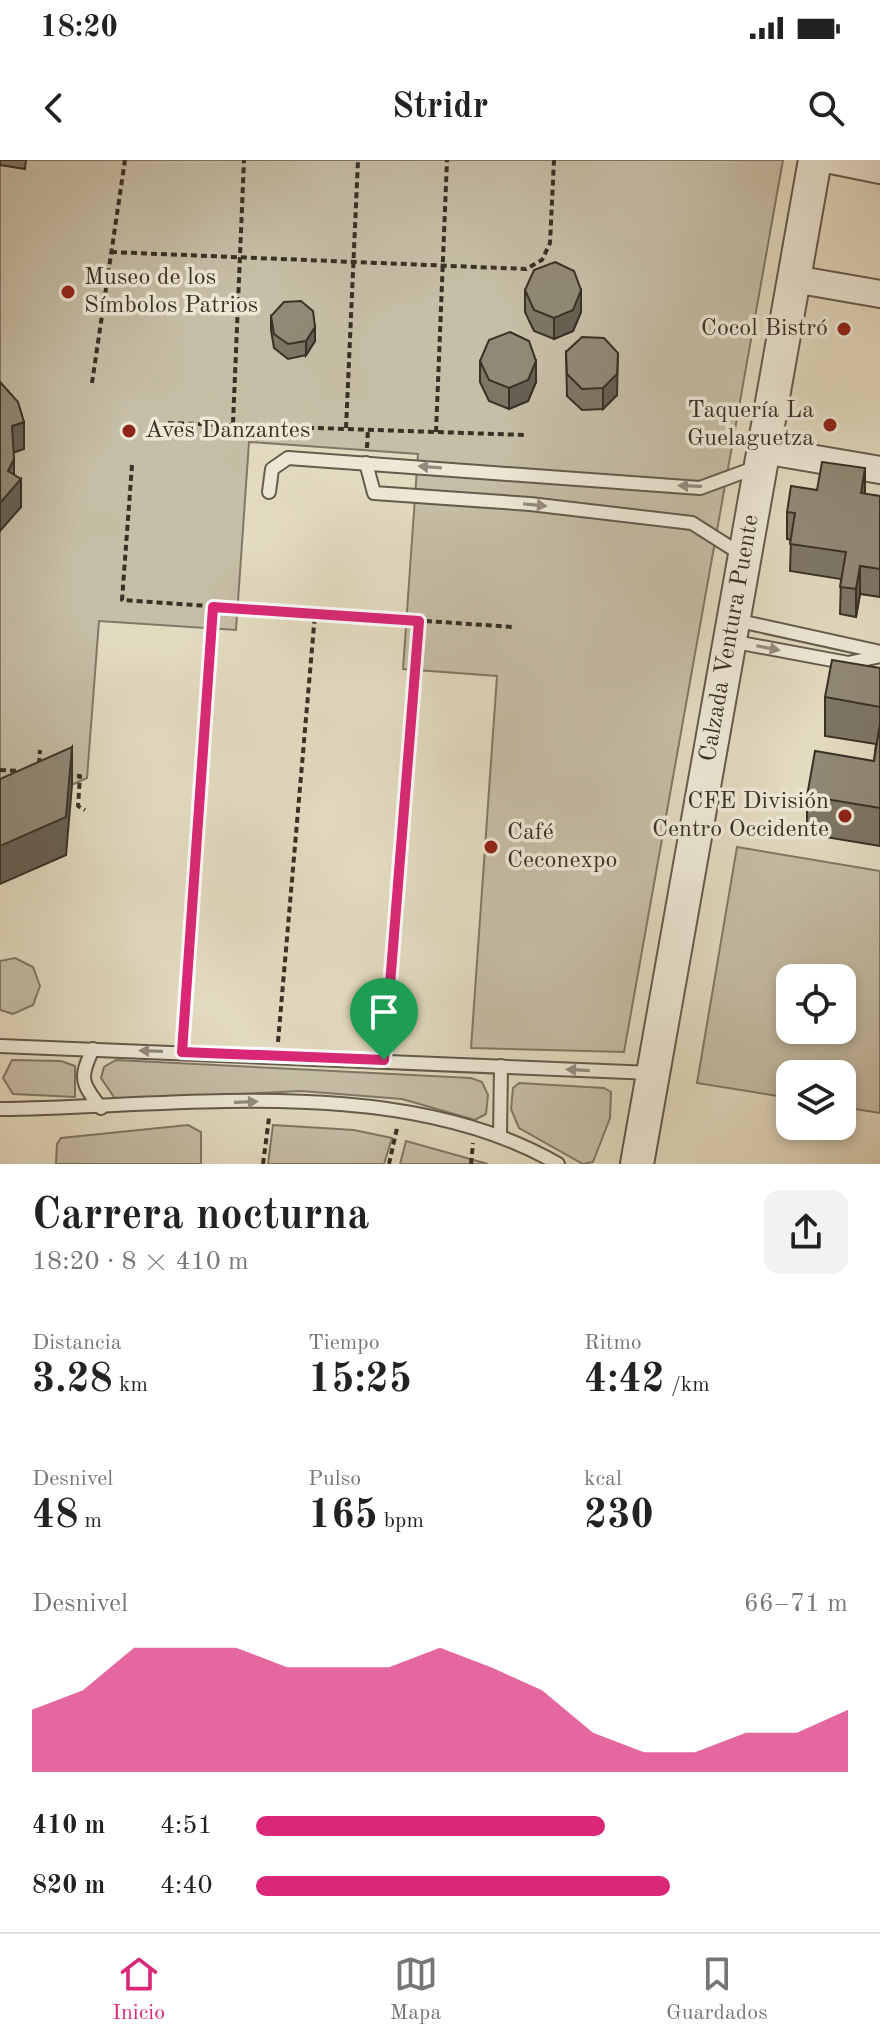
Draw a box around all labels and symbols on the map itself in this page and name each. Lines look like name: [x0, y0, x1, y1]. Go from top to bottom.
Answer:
place label: Museo de los Símbolos Patrios: [84, 266, 258, 318]
marker: Museo de los Símbolos Patrios: [59, 283, 77, 301]
place label: Cocol Bistró: [701, 317, 828, 341]
marker: Cocol Bistró: [835, 320, 853, 338]
place label: Taquería La Guelaguetza: [687, 399, 814, 451]
marker: Taquería La Guelaguetza: [821, 416, 839, 434]
place label: Aves Danzantes: [145, 419, 310, 443]
marker: Aves Danzantes: [120, 422, 138, 440]
one-way arrow: [417, 460, 442, 473]
one-way arrow: [676, 480, 702, 493]
one-way arrow: [523, 498, 548, 511]
street label: Calzada Ventura Puente: [697, 513, 764, 764]
one-way arrow: [755, 643, 780, 655]
place label: CFE División Centro Occidente: [652, 790, 829, 842]
marker: CFE División Centro Occidente: [836, 807, 854, 825]
place label: Café Ceconexpo: [507, 821, 617, 873]
marker: Café Ceconexpo: [482, 838, 500, 856]
pin: [350, 978, 418, 1060]
one-way arrow: [138, 1044, 163, 1057]
one-way arrow: [565, 1063, 590, 1076]
one-way arrow: [234, 1095, 259, 1108]

